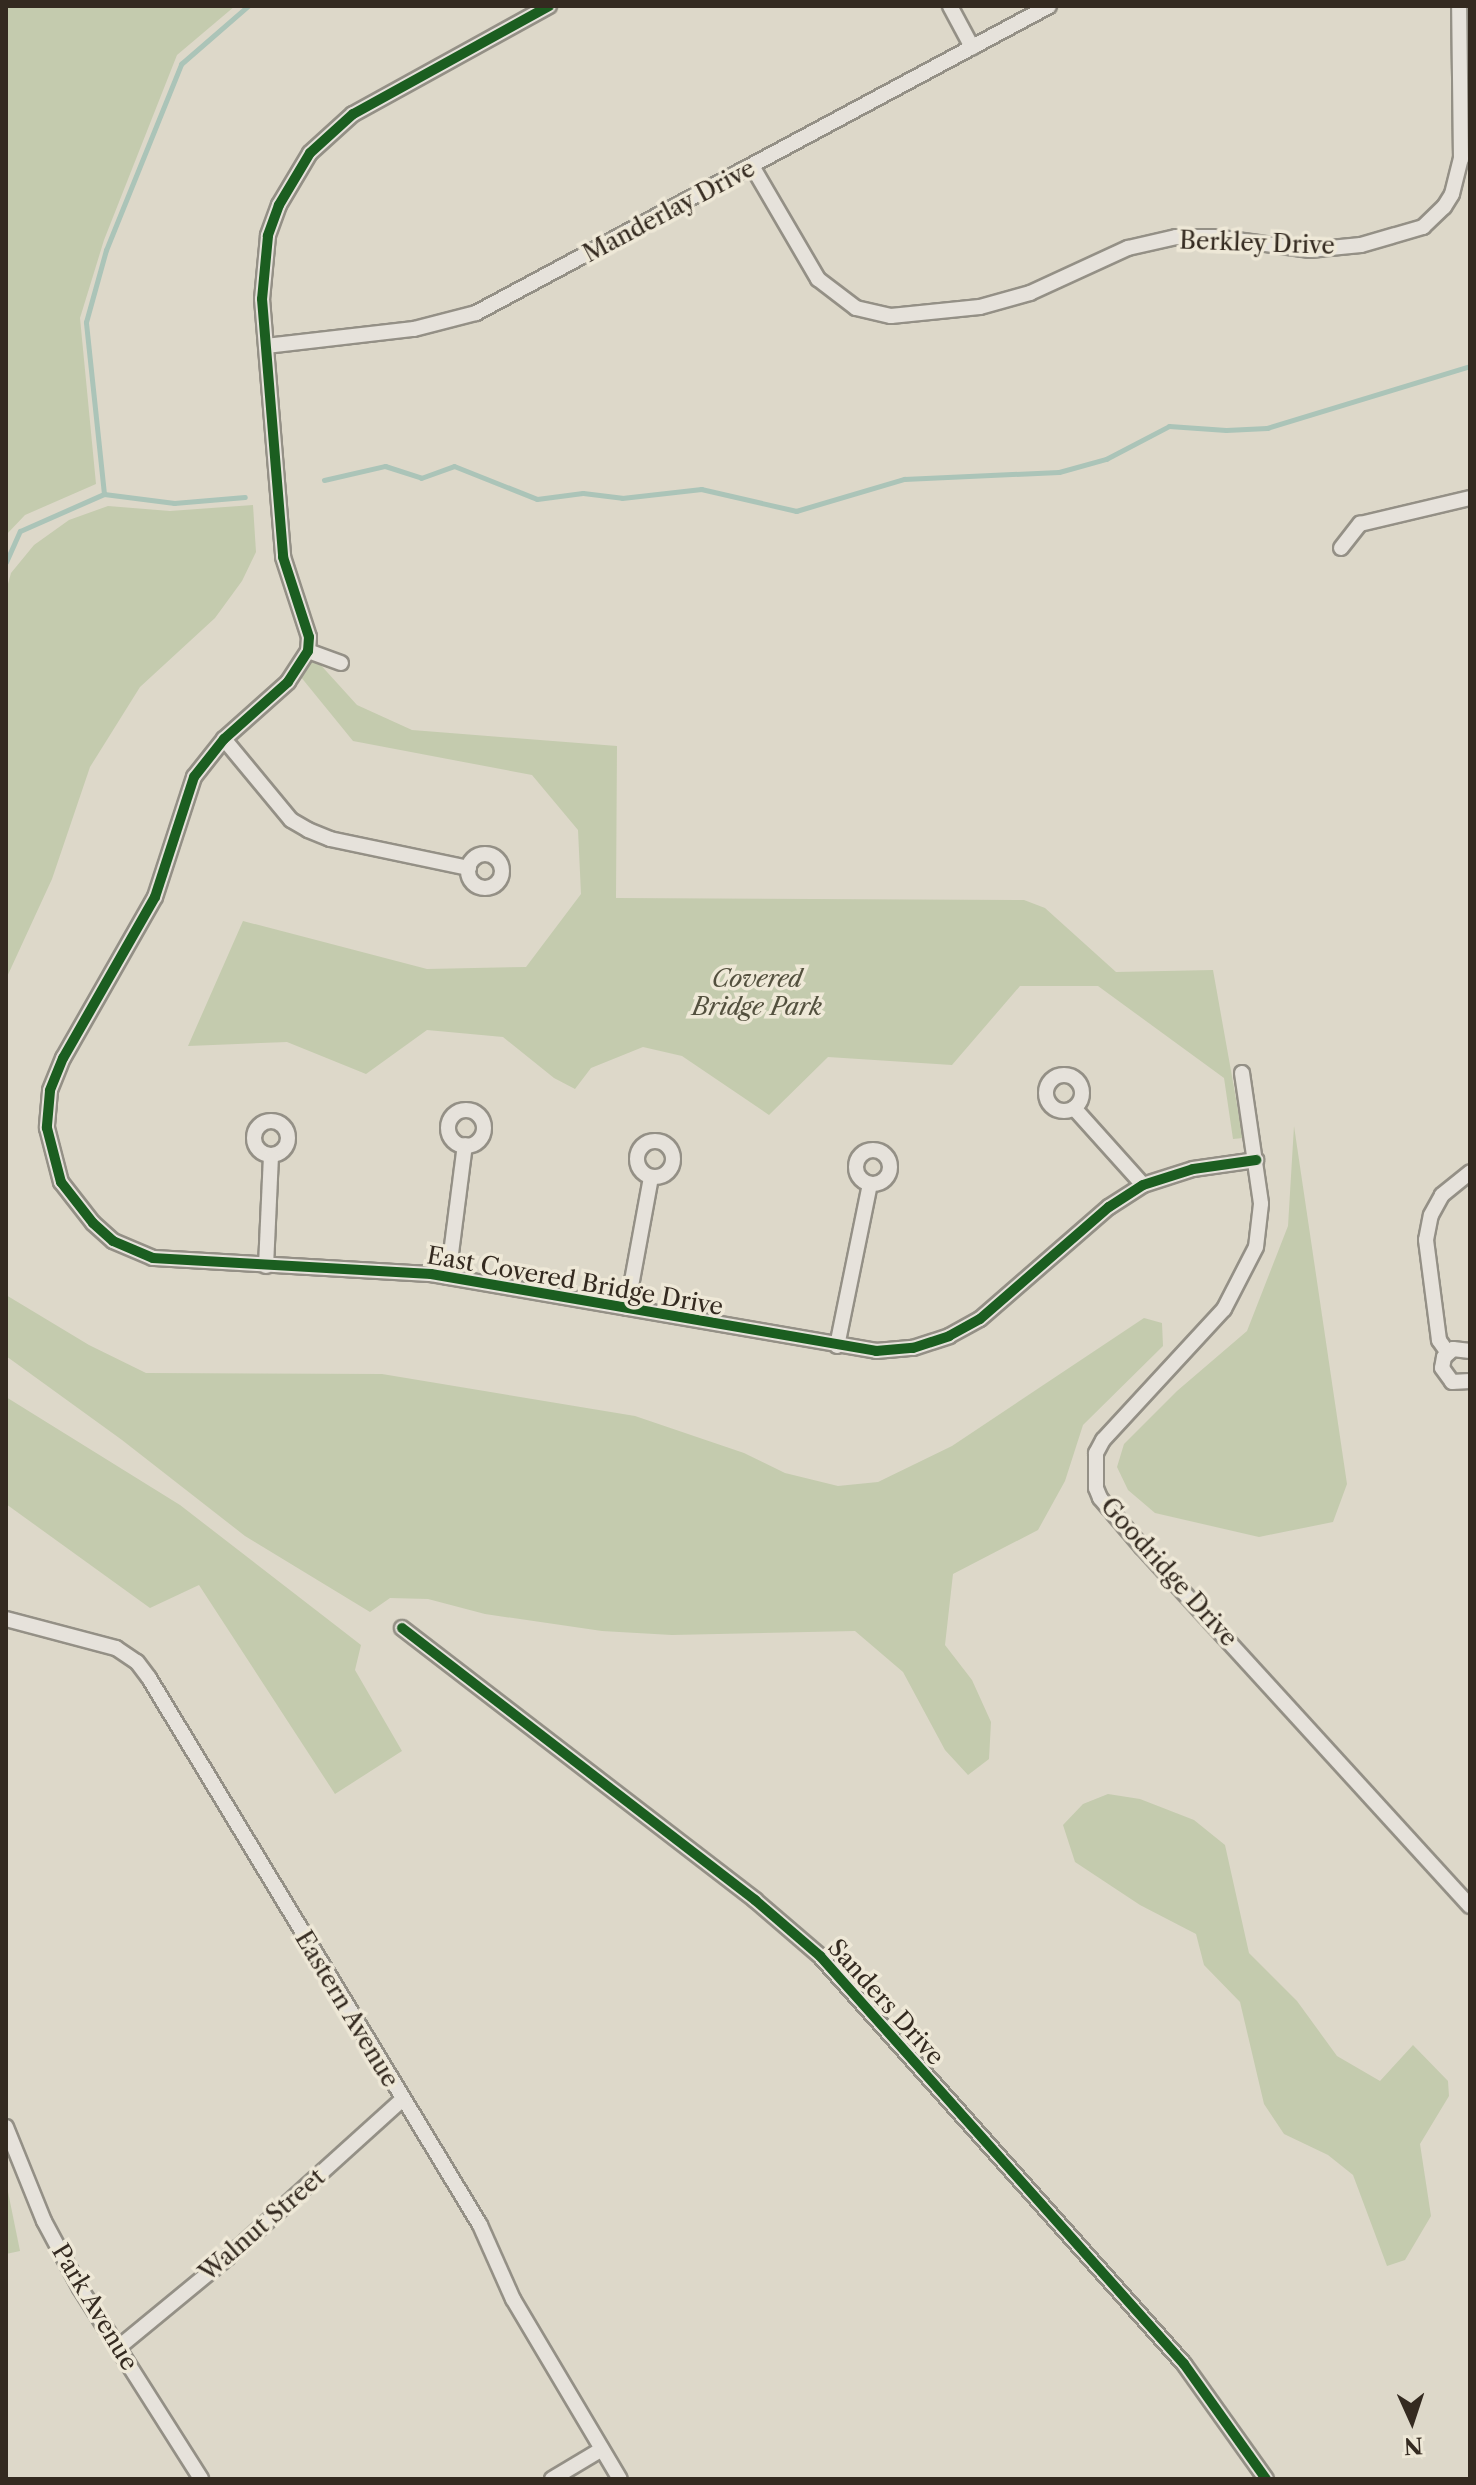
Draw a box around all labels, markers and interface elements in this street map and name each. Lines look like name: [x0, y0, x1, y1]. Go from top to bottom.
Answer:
street label: Manderlay Drive: [578, 153, 760, 269]
street label: Berkley Drive: [1178, 226, 1336, 260]
park label: Covered Bridge Park: [692, 965, 822, 1021]
street label: East Covered Bridge Drive: [425, 1241, 725, 1321]
street label: Goodridge Drive: [1095, 1492, 1243, 1652]
street label: Eastern Avenue: [289, 1925, 405, 2093]
street label: Sanders Drive: [822, 1933, 950, 2071]
street label: Walnut Street: [193, 2163, 331, 2287]
street label: Park Avenue: [46, 2238, 144, 2376]
north arrow: [1372, 2381, 1452, 2461]
text: N: [1403, 2431, 1424, 2459]

